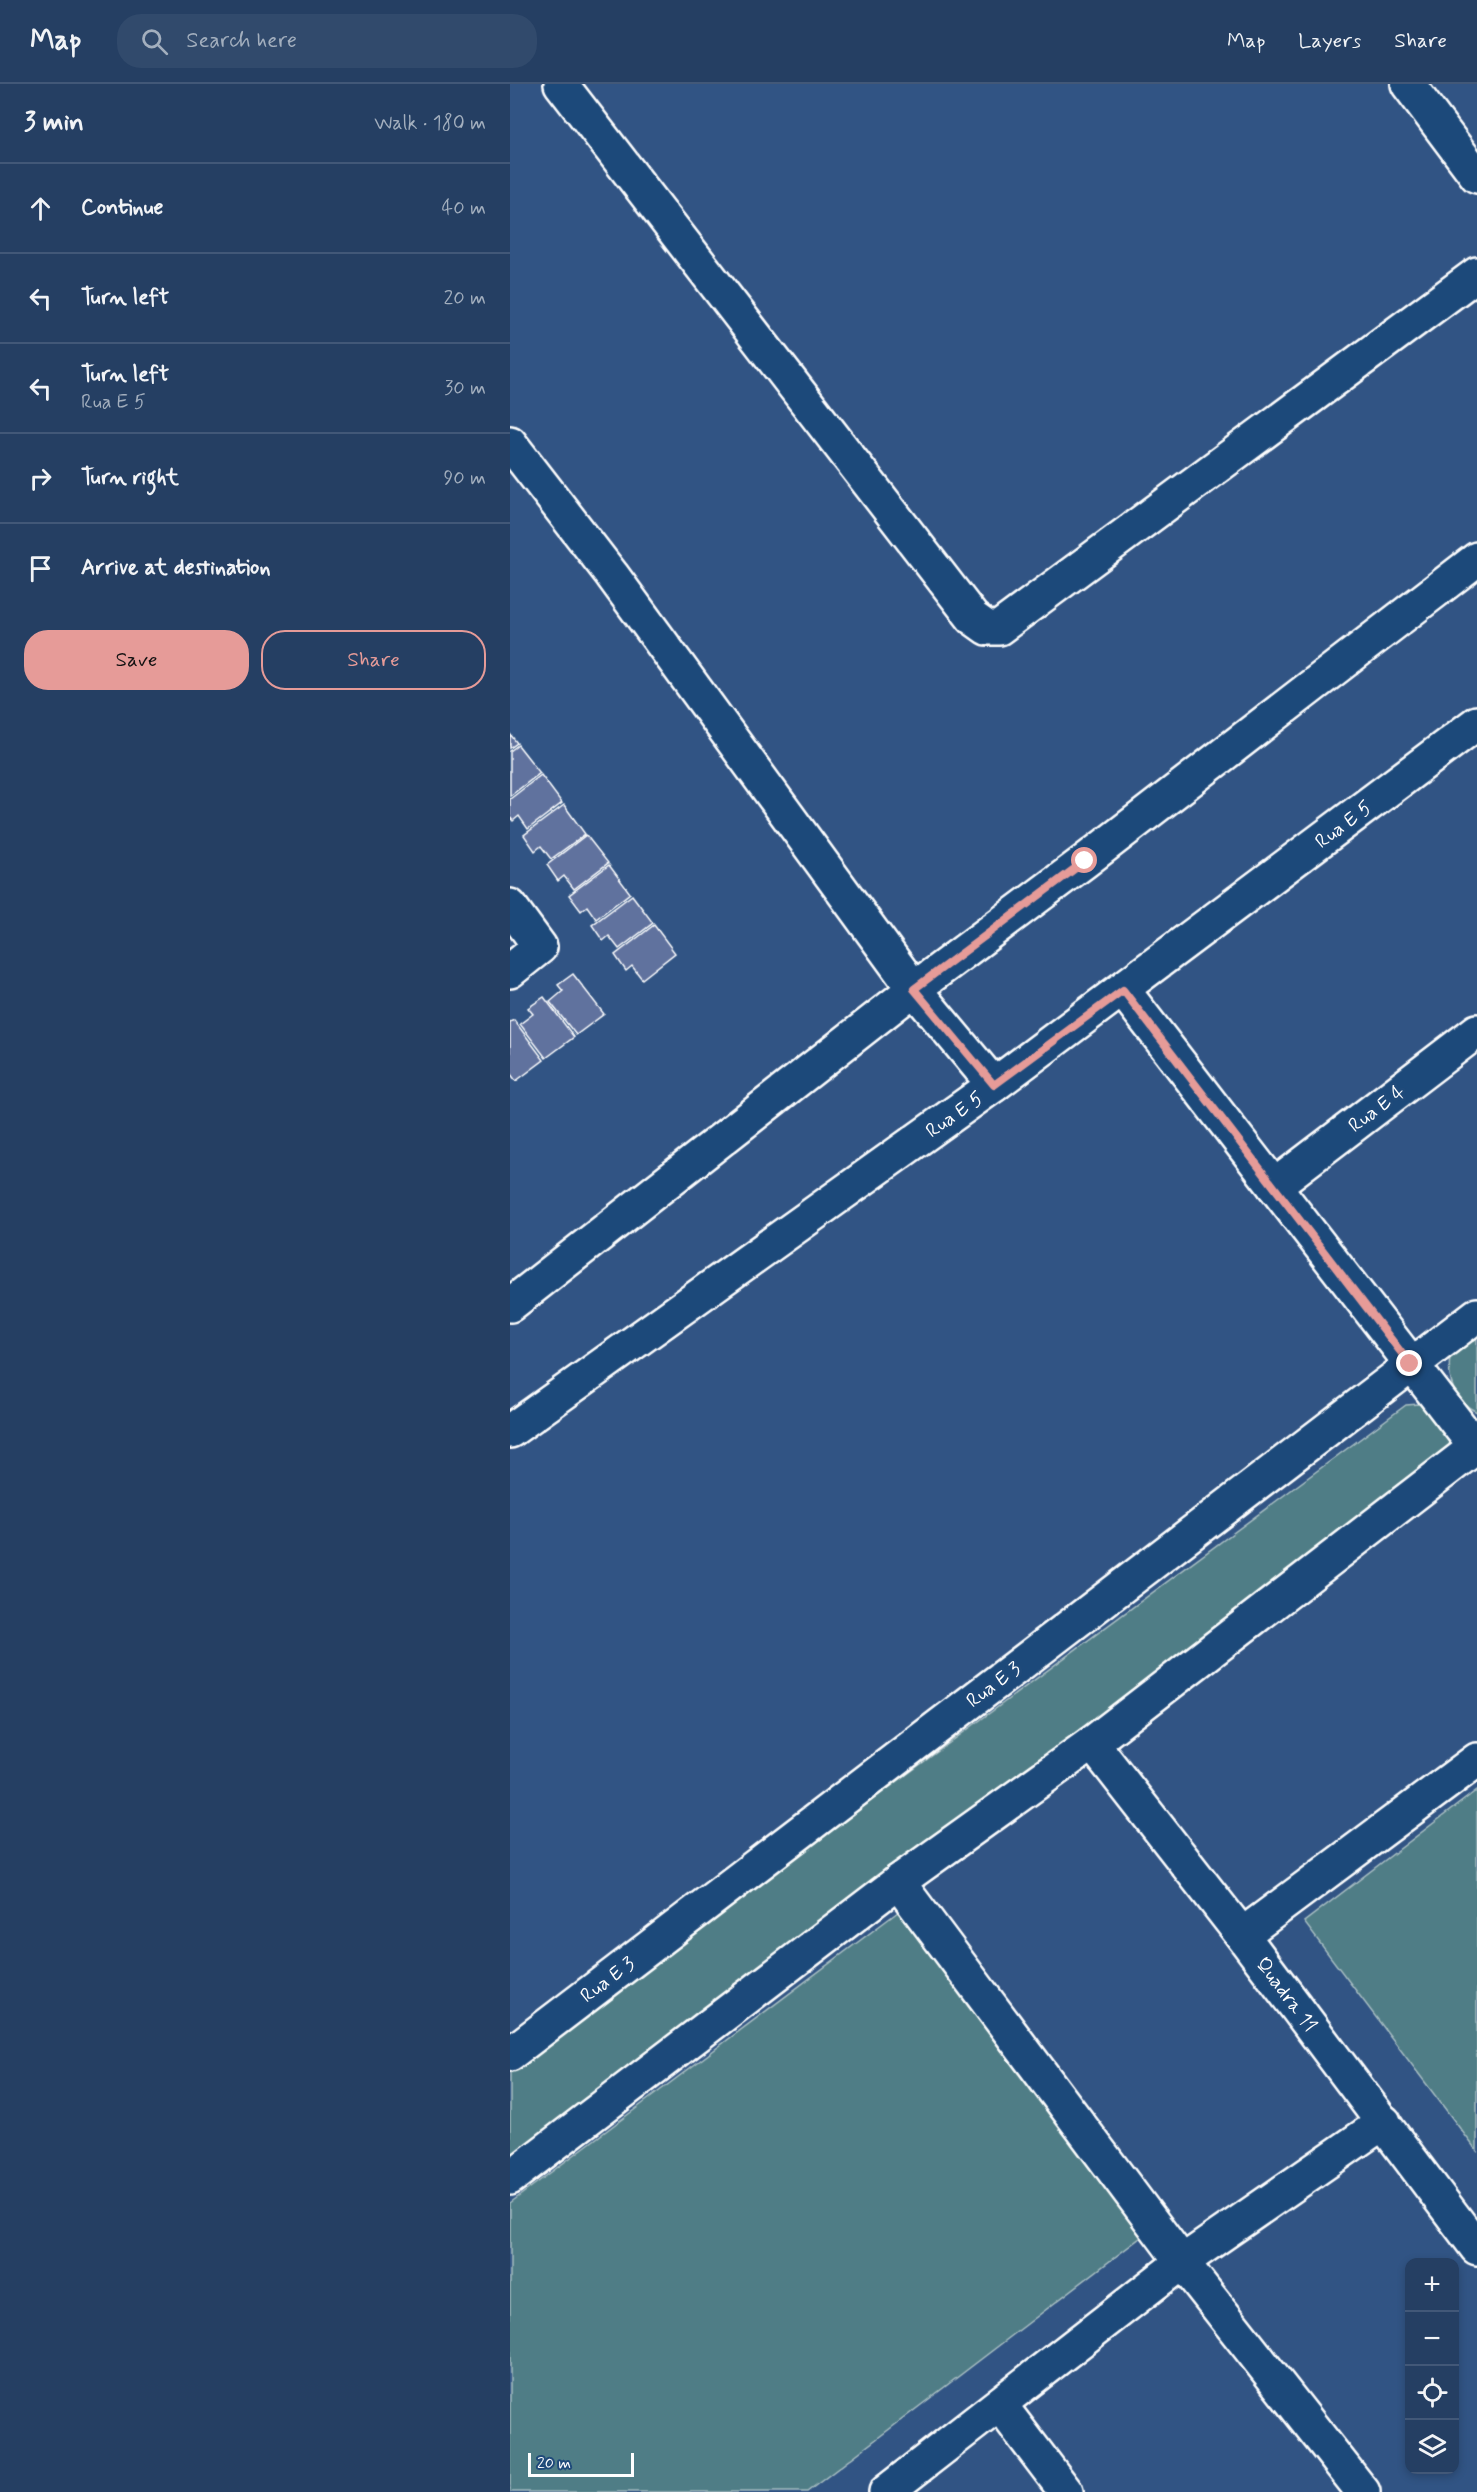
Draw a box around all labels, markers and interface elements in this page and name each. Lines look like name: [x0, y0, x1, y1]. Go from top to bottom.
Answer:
search box: [117, 14, 537, 68]
text: Map: [30, 23, 81, 60]
icon: search: [138, 25, 171, 58]
text: Search here: [186, 27, 297, 55]
text: Map: [1227, 27, 1265, 55]
text: Layers: [1298, 27, 1361, 55]
text: Share: [1394, 27, 1447, 55]
text: 3 min: [24, 106, 84, 140]
text: Walk · 180 m: [374, 110, 486, 137]
icon: ahead: [24, 192, 57, 225]
text: Continue: [81, 194, 163, 222]
text: 40 m: [442, 195, 486, 222]
icon: left: [24, 282, 57, 315]
text: Turn left: [81, 284, 169, 312]
text: 20 m: [443, 285, 486, 312]
text: Turn left: [81, 361, 169, 389]
icon: left: [24, 372, 57, 405]
text: 30 m: [444, 375, 486, 402]
text: Rua E 5: [81, 389, 146, 416]
icon: right: [24, 462, 57, 495]
text: Turn right: [81, 464, 179, 492]
text: 90 m: [443, 465, 486, 492]
icon: arrive: [24, 552, 57, 585]
text: Arrive at destination: [81, 554, 271, 582]
button: Save: [24, 630, 249, 690]
button: Share: [261, 630, 486, 690]
street label: Rua E 5: [1310, 795, 1378, 855]
route start: [1071, 847, 1097, 873]
street label: Rua E 4: [1343, 1079, 1411, 1139]
street label: Rua E 5: [921, 1086, 989, 1145]
route end: [1396, 1350, 1422, 1376]
street label: Rua E 3: [961, 1656, 1027, 1715]
street label: Rua E 3: [575, 1951, 641, 2010]
street label: Quadra 11: [1249, 1952, 1323, 2038]
map controls: [1405, 2258, 1459, 2474]
button: +: [1405, 2258, 1459, 2312]
button: −: [1405, 2312, 1459, 2366]
button: locate: [1405, 2366, 1459, 2420]
button: layers: [1405, 2420, 1459, 2474]
scale bar: [528, 2450, 634, 2478]
text: 20 m: [537, 2453, 571, 2474]

